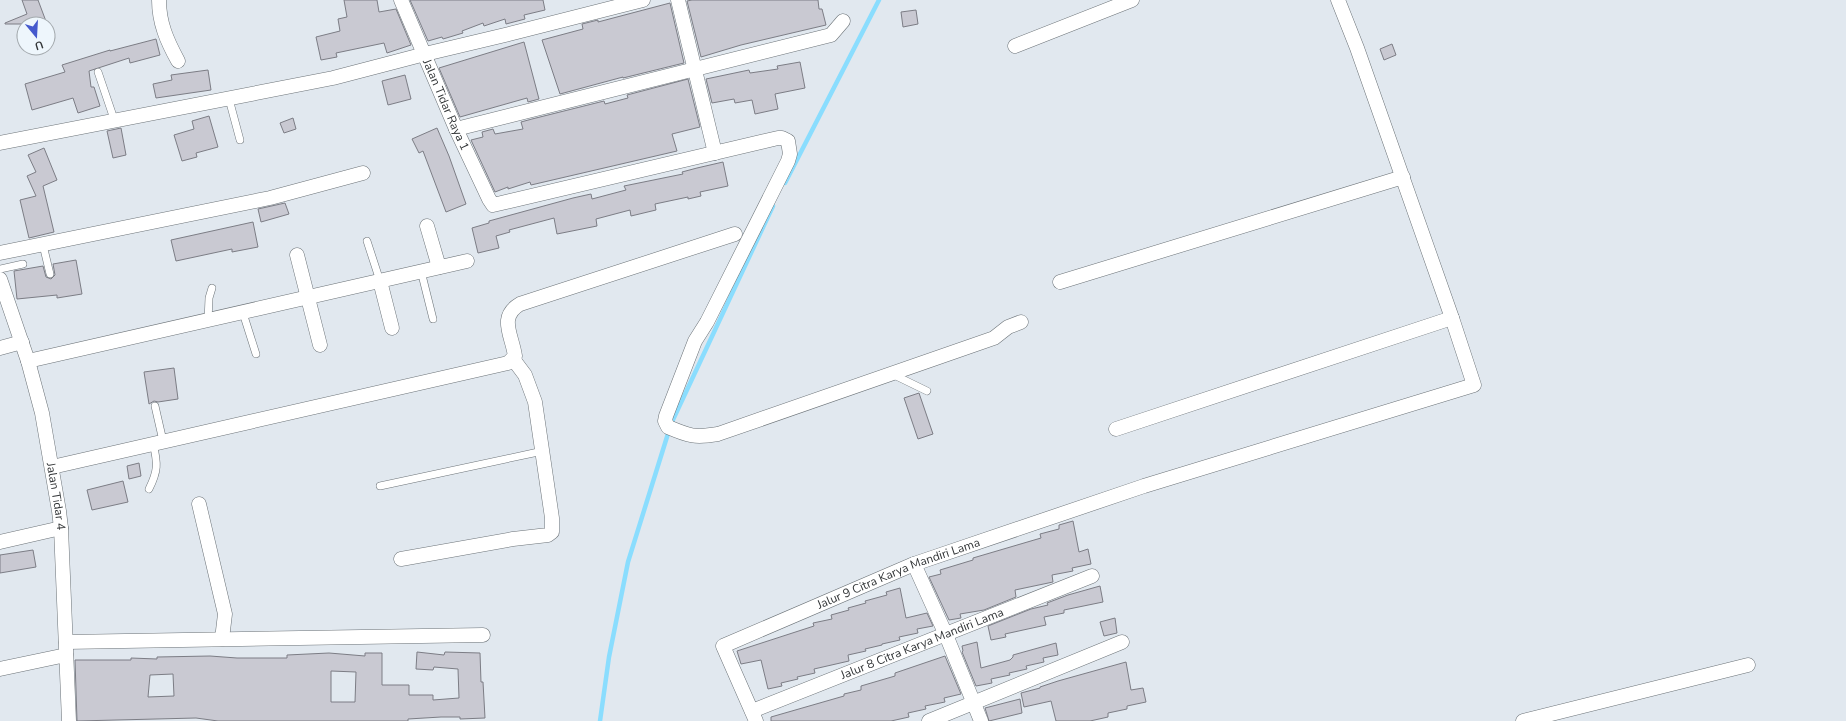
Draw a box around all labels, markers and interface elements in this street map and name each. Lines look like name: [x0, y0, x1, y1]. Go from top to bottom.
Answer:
north arrow: [16, 16, 56, 56]
text: U: [33, 37, 45, 53]
street label: Jalan Tidar Raya 1: [419, 56, 473, 153]
street label: Jalan Tidar 4: [43, 460, 69, 531]
street label: Jalur 9 Citra Karya Mandiri Lama: [814, 534, 982, 613]
street label: Jalur 8 Citra Karya Mandiri Lama: [837, 604, 1006, 683]

